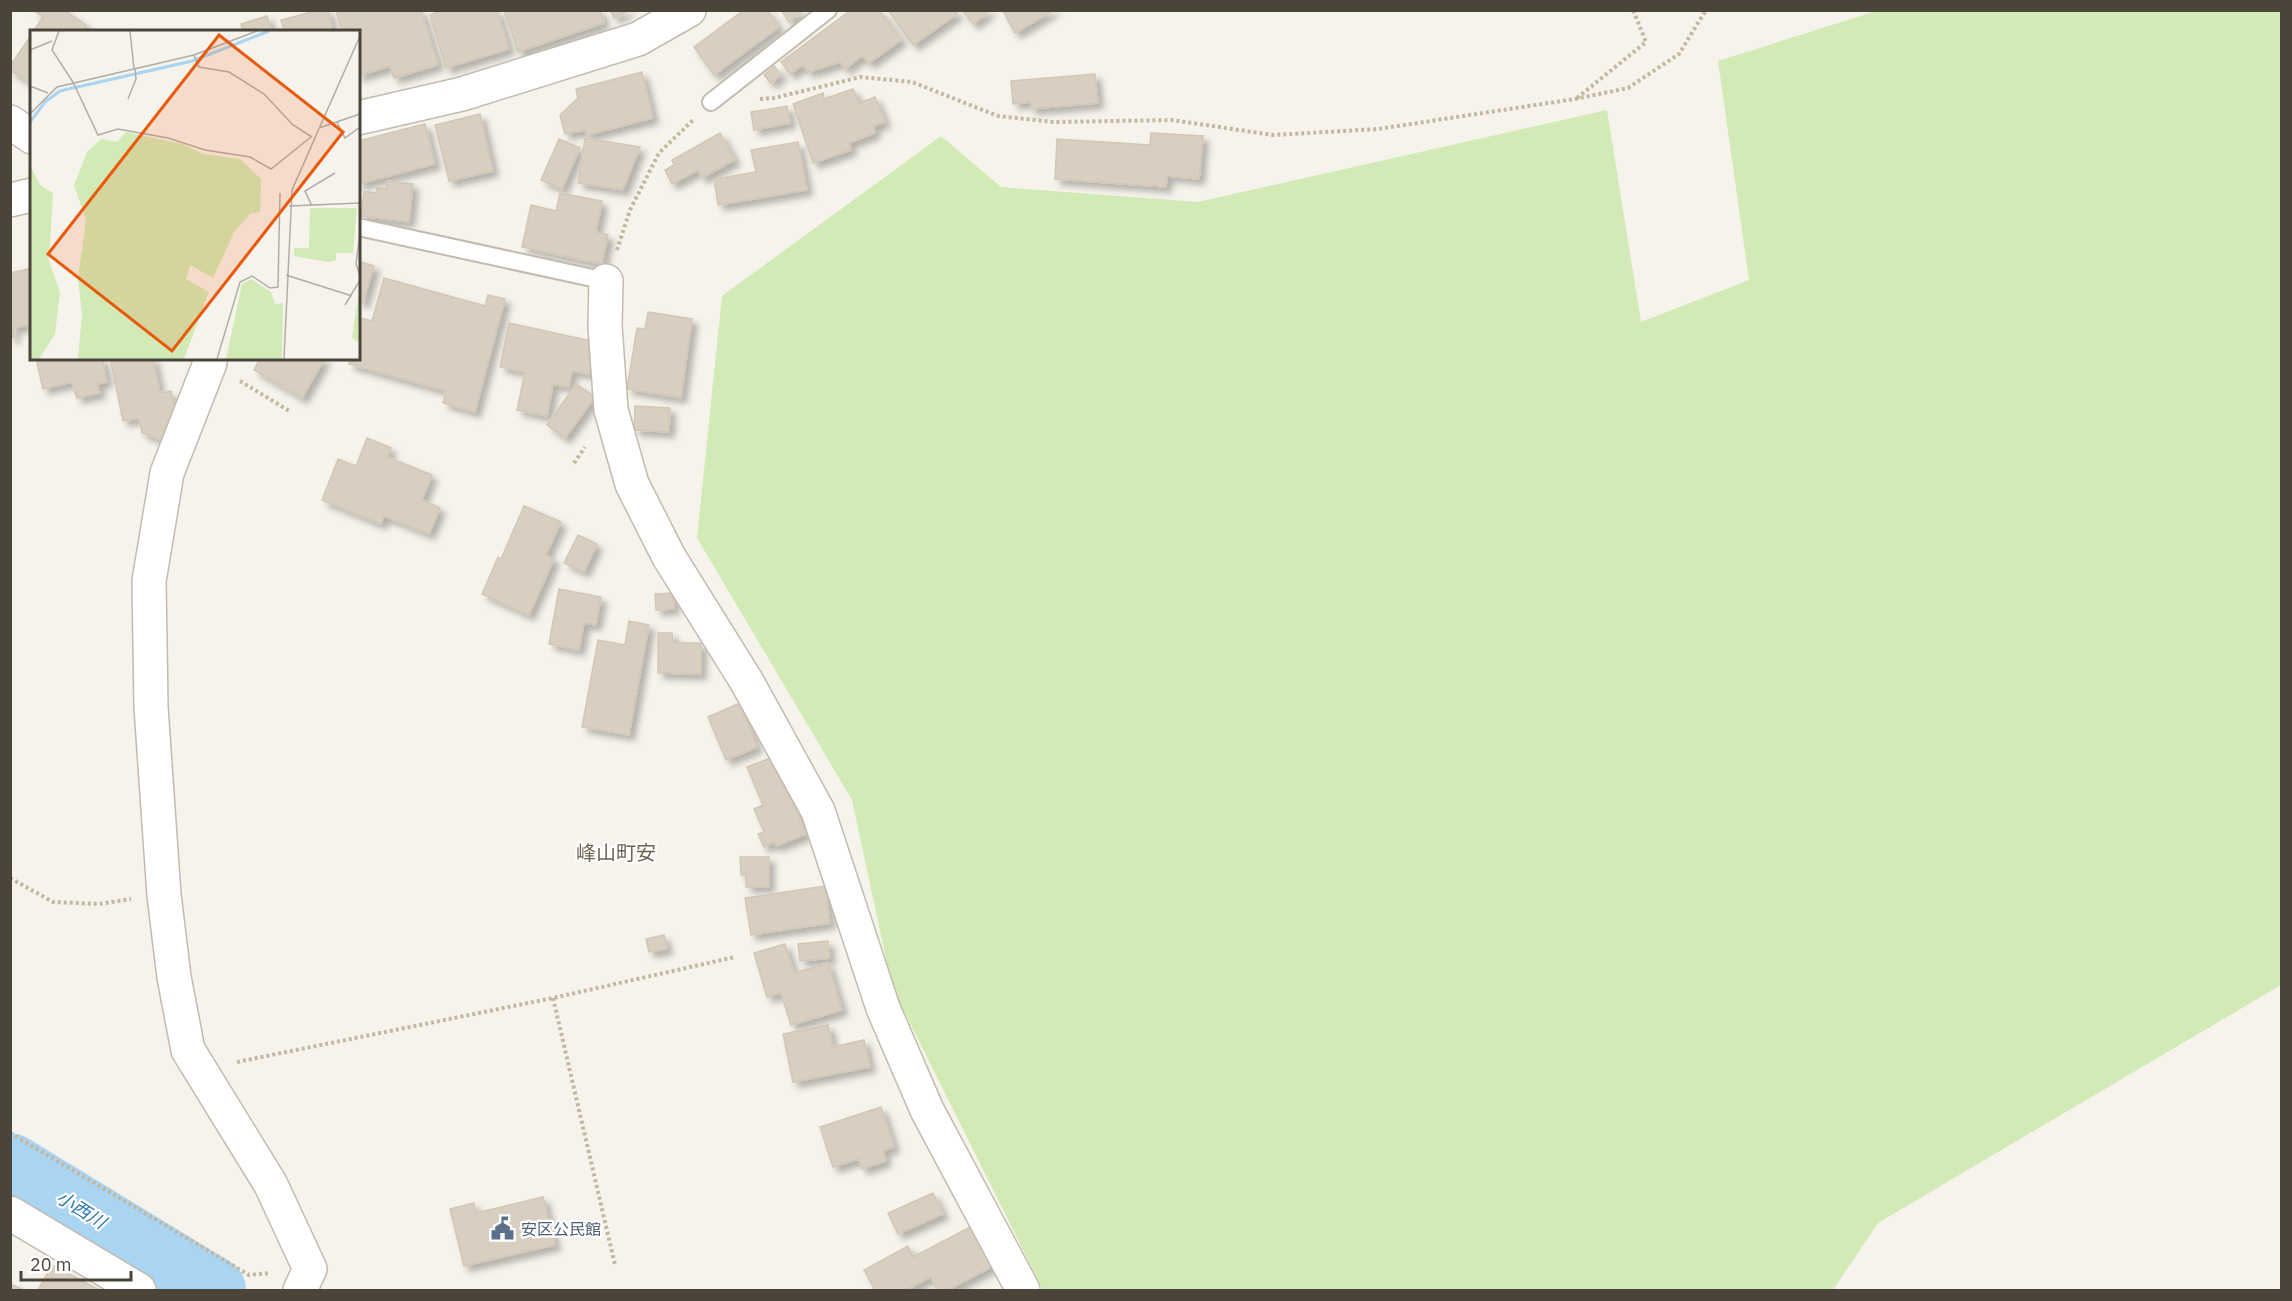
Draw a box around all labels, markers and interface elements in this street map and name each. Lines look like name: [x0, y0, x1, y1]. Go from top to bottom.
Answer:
inset map: [30, 30, 360, 360]
district label: 峰山町安: [576, 839, 656, 866]
water label: 小西川: [52, 1186, 112, 1235]
public building icon: 安区公民館: [490, 1216, 516, 1242]
place label: 安区公民館: [521, 1219, 601, 1239]
scale bar: [21, 1244, 130, 1282]
text: 20 m: [30, 1253, 72, 1276]

